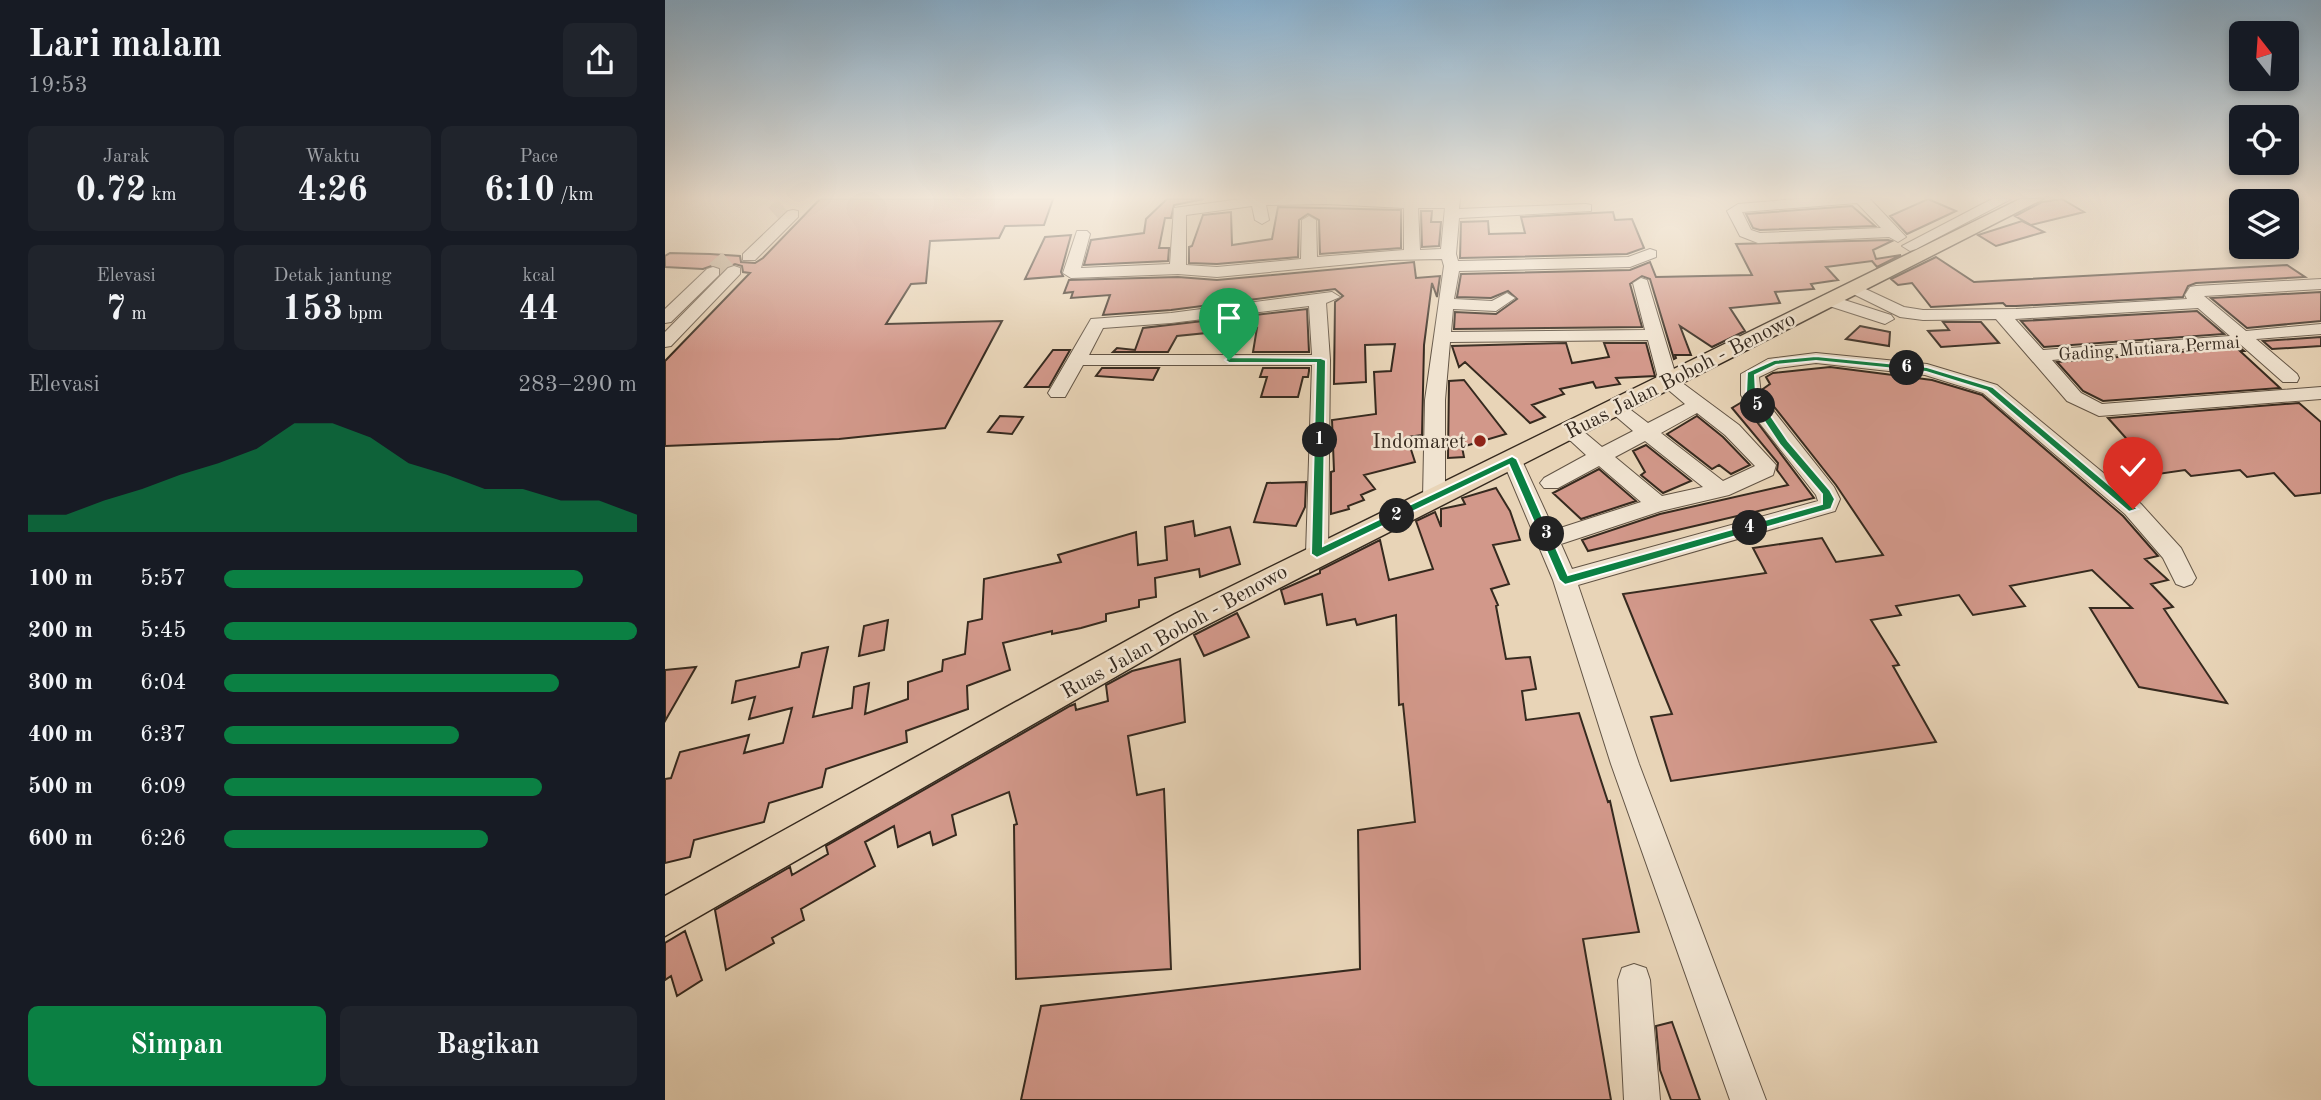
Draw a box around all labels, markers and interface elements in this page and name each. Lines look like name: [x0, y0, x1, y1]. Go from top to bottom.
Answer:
north arrow: [2229, 21, 2299, 91]
map controls: [2229, 21, 2299, 259]
button: share: [563, 23, 637, 97]
text: Lari malam: [28, 27, 222, 65]
text: 19:53: [28, 74, 88, 97]
button: locate: [2229, 105, 2299, 175]
text: Jarak: [103, 148, 150, 167]
text: Waktu: [305, 148, 360, 167]
text: Pace: [520, 148, 558, 167]
text: 0.72: [76, 173, 146, 208]
text: 4:26: [297, 173, 368, 208]
text: 6:10: [484, 173, 555, 208]
text: km: [146, 186, 177, 205]
text: /km: [555, 186, 594, 205]
button: layers: [2229, 189, 2299, 259]
text: Elevasi: [97, 267, 156, 286]
text: Detak jantung: [274, 267, 391, 286]
text: kcal: [522, 267, 555, 286]
pin: [1199, 288, 1259, 360]
text: 7: [106, 292, 126, 327]
text: 153: [282, 292, 343, 327]
text: 44: [519, 292, 559, 327]
icon: arrive: [1210, 299, 1248, 337]
text: m: [126, 305, 147, 324]
text: bpm: [343, 305, 383, 324]
street label: Ruas Jalan Boboh - Benowo: [1562, 309, 1799, 444]
street label: Gading Mutiara Permai: [2058, 334, 2240, 364]
pin: 6: [1889, 350, 1925, 386]
text: 6: [1901, 358, 1912, 377]
text: Elevasi: [28, 373, 100, 396]
text: 283–290 m: [518, 373, 637, 396]
pin: 5: [1741, 388, 1775, 424]
text: 5: [1752, 396, 1763, 415]
pin: 1: [1303, 422, 1337, 458]
text: 1: [1314, 430, 1325, 449]
place label: Indomaret: [1372, 432, 1466, 453]
marker: Indomaret: [1472, 433, 1488, 449]
pin: [2103, 437, 2163, 509]
icon: check: [2114, 448, 2152, 486]
pin: 2: [1379, 498, 1415, 534]
text: 2: [1391, 506, 1402, 525]
pin: 4: [1733, 510, 1767, 546]
pin: 3: [1529, 516, 1565, 552]
text: 4: [1744, 518, 1755, 537]
text: 3: [1541, 524, 1552, 543]
street label: Ruas Jalan Boboh - Benowo: [1058, 561, 1291, 703]
text: 100 m: [28, 567, 93, 590]
text: 5:57: [140, 567, 186, 590]
text: 200 m: [28, 619, 93, 642]
text: 5:45: [140, 619, 186, 642]
text: 300 m: [28, 671, 93, 694]
text: 6:04: [140, 671, 186, 694]
text: 400 m: [28, 723, 93, 746]
text: 6:37: [140, 723, 186, 746]
text: 500 m: [28, 775, 93, 798]
text: 6:09: [140, 775, 186, 798]
text: 600 m: [28, 827, 93, 850]
text: 6:26: [140, 827, 186, 850]
button: Simpan: [28, 1006, 326, 1086]
button: Bagikan: [340, 1006, 637, 1086]

